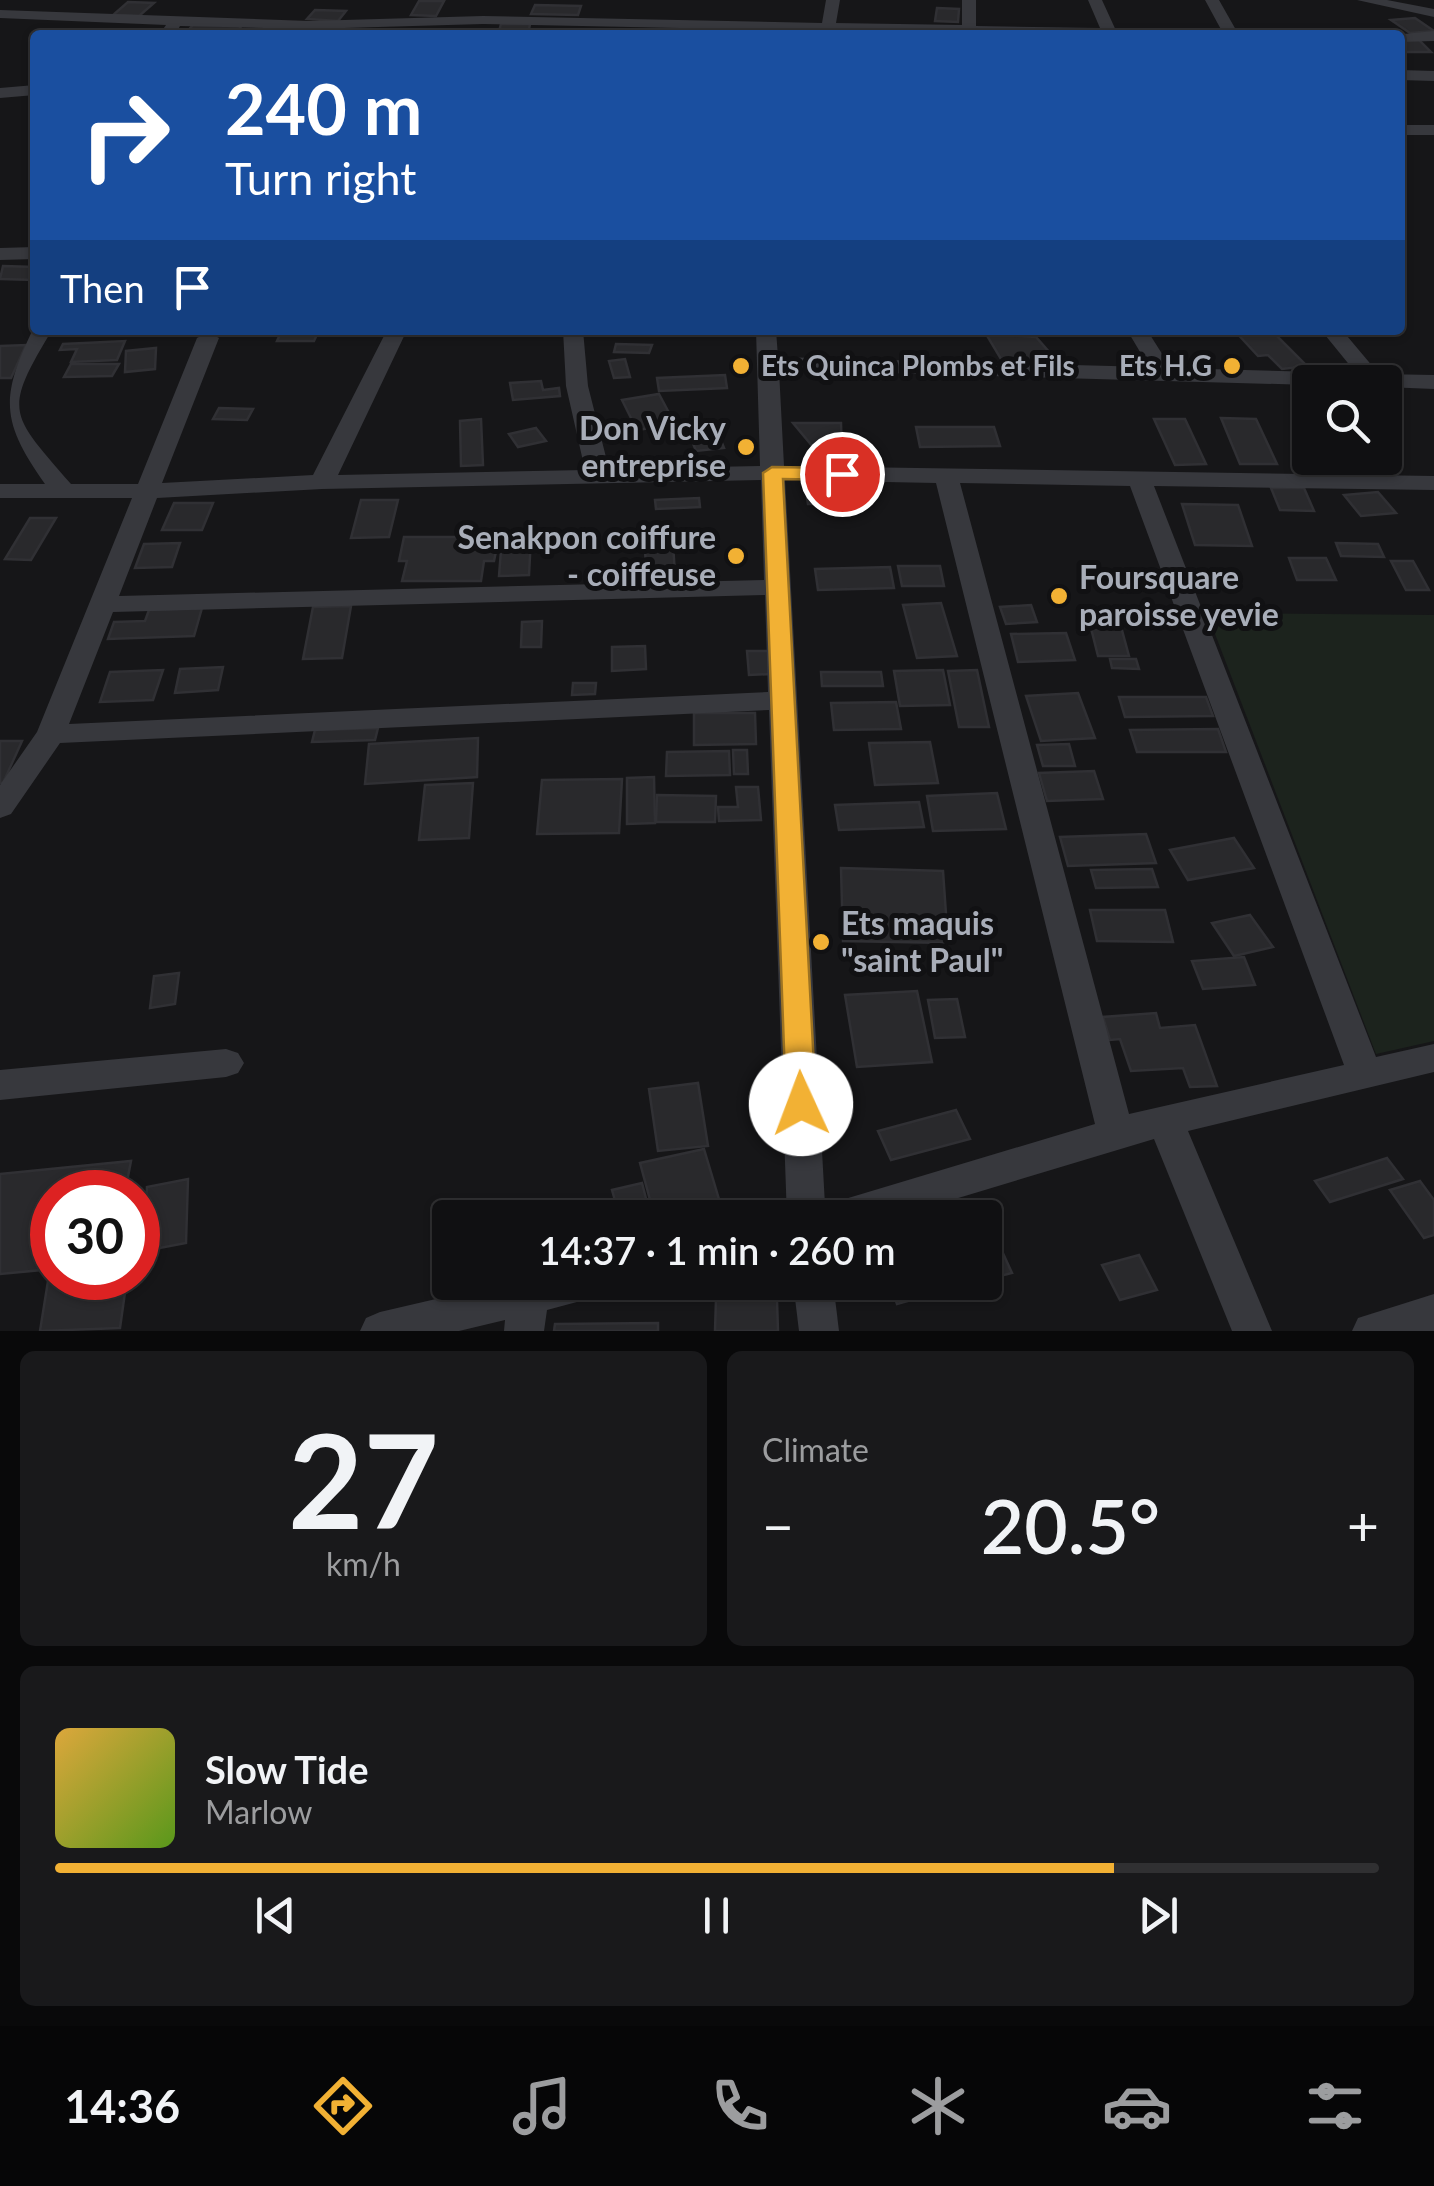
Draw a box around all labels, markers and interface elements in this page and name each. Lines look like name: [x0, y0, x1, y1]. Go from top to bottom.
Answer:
text: 240 m: [225, 66, 422, 150]
icon: right: [60, 70, 190, 200]
text: Turn right: [225, 151, 416, 205]
icon: arrive: [165, 260, 220, 315]
text: Then: [60, 265, 145, 311]
place label: Ets Quinca Plombs et Fils: [761, 348, 1075, 382]
place label: Ets H.G: [1119, 348, 1212, 382]
marker: Ets Quinca Plombs et Fils: [730, 355, 752, 377]
marker: Ets H.G: [1221, 355, 1243, 377]
map controls: [1292, 365, 1402, 475]
button: search: [1292, 365, 1402, 475]
place label: Don Vicky entreprise: [579, 408, 726, 484]
pin: [800, 432, 885, 517]
marker: Don Vicky entreprise: [735, 436, 757, 458]
icon: arrive: [815, 447, 870, 502]
place label: Senakpon coiffure - coiffeuse: [458, 517, 716, 593]
marker: Senakpon coiffure - coiffeuse: [725, 545, 747, 567]
place label: Foursquare paroisse yevie: [1079, 557, 1279, 633]
marker: Foursquare paroisse yevie: [1048, 585, 1070, 607]
place label: Ets maquis "saint Paul": [841, 903, 1003, 979]
marker: Ets maquis "saint Paul": [810, 931, 832, 953]
position arrow: [749, 1052, 853, 1156]
speed limit sign: 30: [30, 1170, 160, 1300]
text: 14:37 · 1 min · 260 m: [539, 1227, 895, 1273]
text: 27: [288, 1401, 439, 1557]
text: Climate: [762, 1430, 869, 1469]
text: 20.5°: [981, 1480, 1160, 1570]
text: −: [762, 1492, 794, 1558]
text: +: [1347, 1492, 1379, 1558]
text: km/h: [326, 1544, 401, 1583]
text: Slow Tide: [205, 1746, 368, 1792]
text: Marlow: [205, 1792, 312, 1831]
icon: previous: [248, 1888, 303, 1943]
icon: pause: [689, 1888, 744, 1943]
icon: next: [1131, 1888, 1186, 1943]
icon: directions: [308, 2071, 378, 2141]
icon: music: [507, 2071, 577, 2141]
icon: phone: [705, 2071, 775, 2141]
icon: climate: [903, 2071, 973, 2141]
icon: car: [1102, 2071, 1172, 2141]
icon: filters: [1300, 2071, 1370, 2141]
text: 14:36: [64, 2079, 180, 2133]

